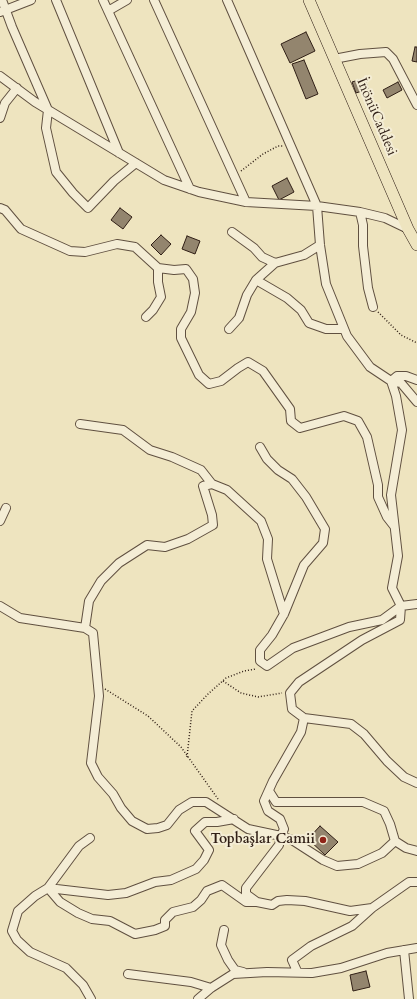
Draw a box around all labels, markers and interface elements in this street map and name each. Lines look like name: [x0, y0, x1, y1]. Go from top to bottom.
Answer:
street label: İnönüCaddesi: [352, 76, 400, 158]
place label: Topbaşlar Camii: [211, 832, 315, 848]
marker: Topbaşlar Camii: [318, 835, 328, 845]

